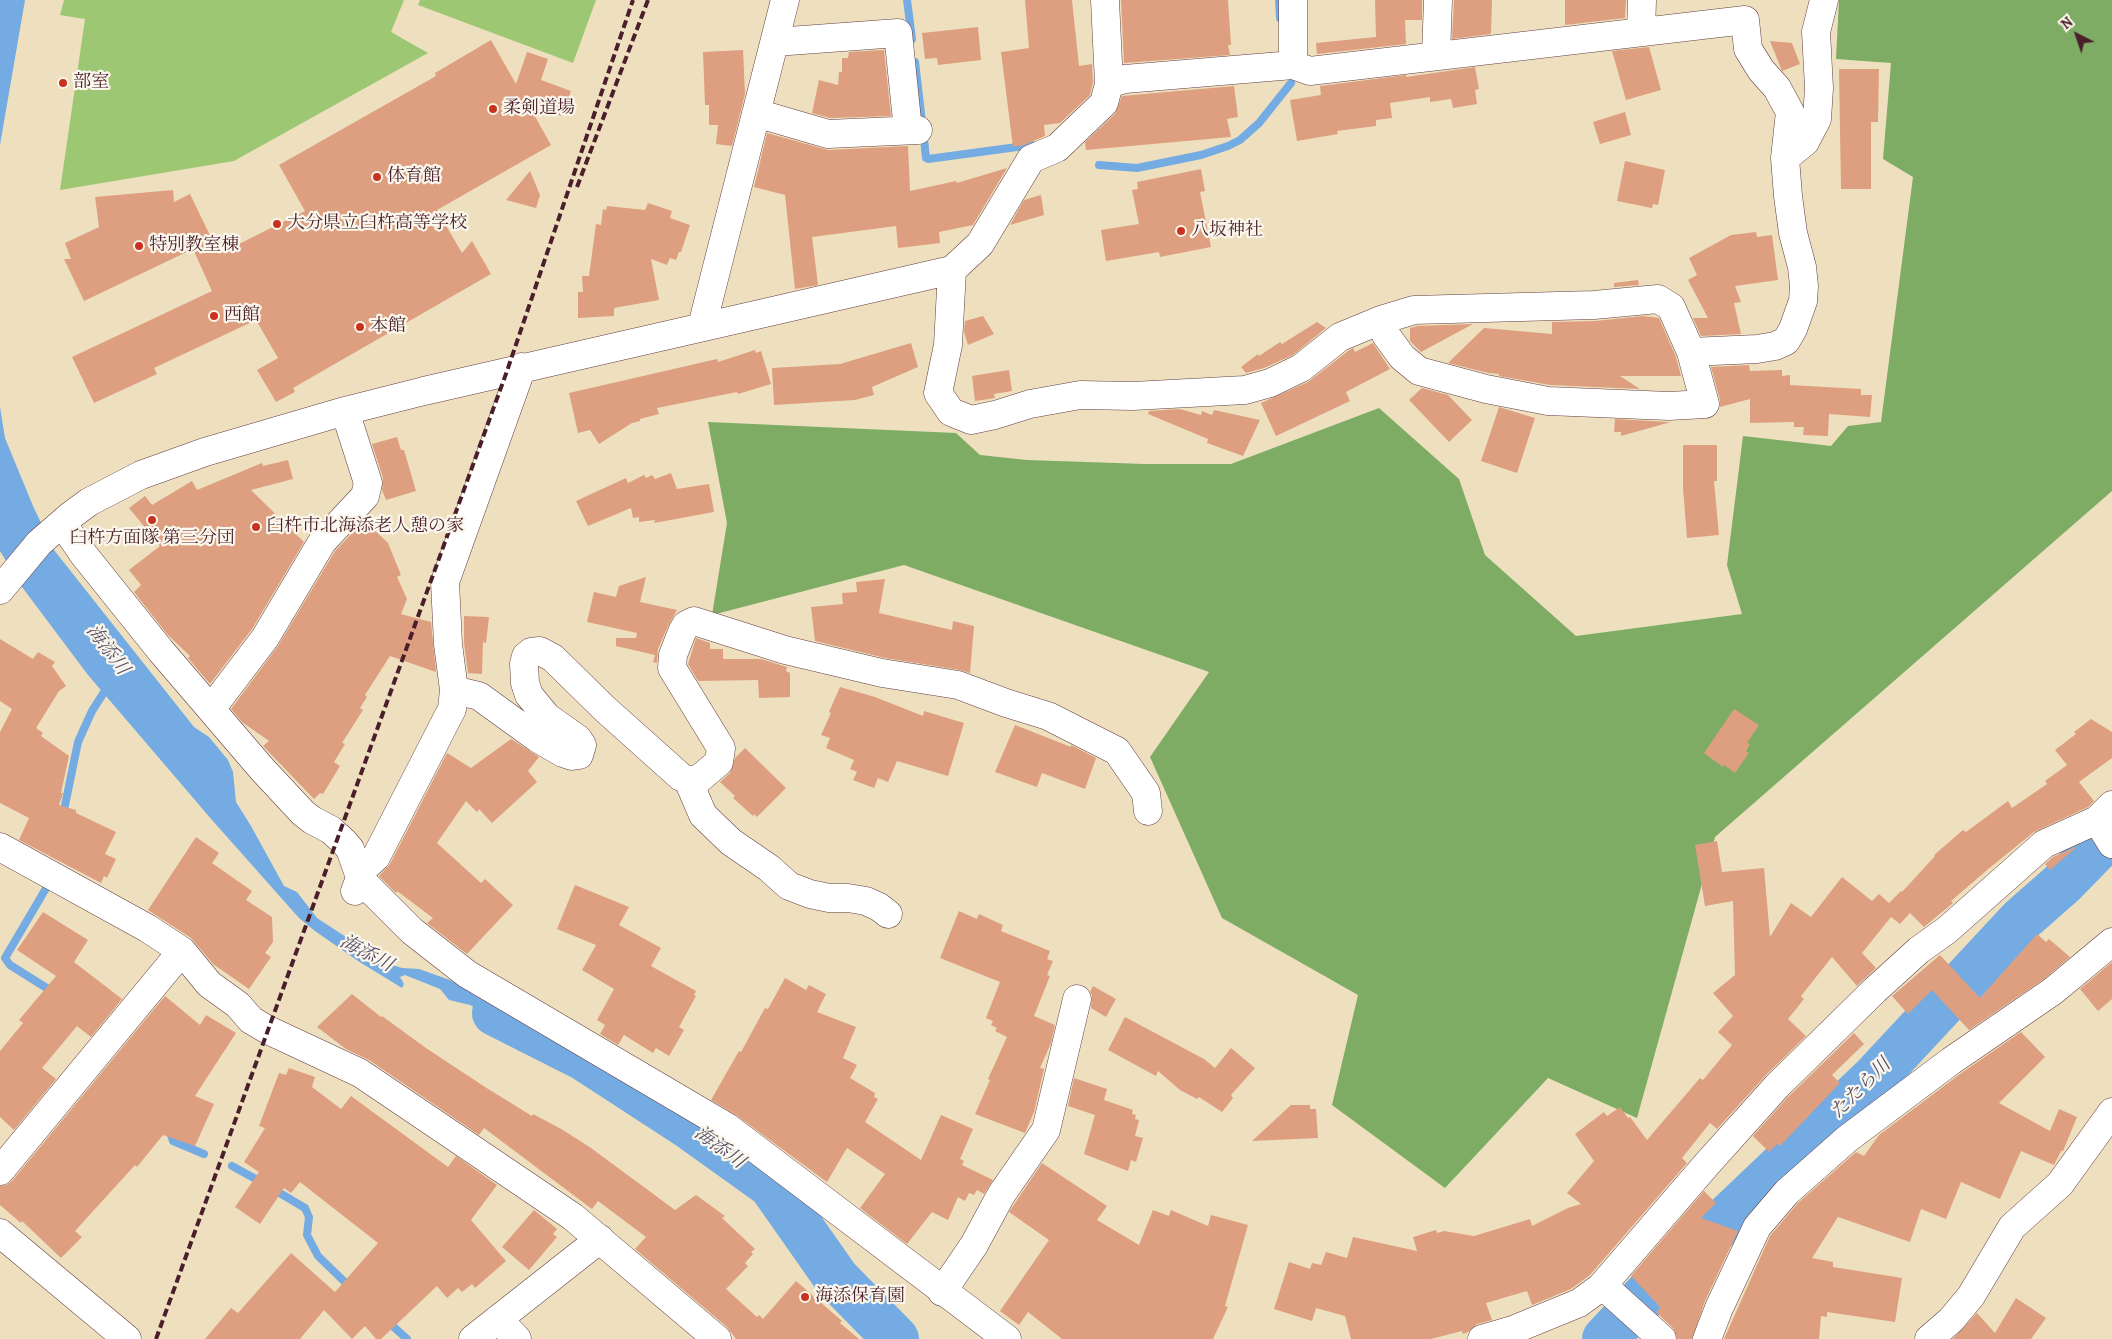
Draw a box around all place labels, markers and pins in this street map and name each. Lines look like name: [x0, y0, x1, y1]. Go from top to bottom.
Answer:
place label: 部室: [73, 72, 109, 94]
marker: 部室: [57, 77, 69, 89]
place label: 柔剣道場: [503, 98, 575, 120]
marker: 柔剣道場: [487, 103, 499, 115]
place label: 体育館: [387, 166, 441, 188]
marker: 体育館: [371, 171, 383, 183]
place label: 大分県立臼杵高等学校: [287, 213, 467, 235]
marker: 大分県立臼杵高等学校: [271, 218, 283, 230]
place label: 八坂神社: [1191, 220, 1263, 242]
marker: 八坂神社: [1175, 225, 1187, 237]
place label: 特別教室棟: [149, 235, 239, 257]
marker: 特別教室棟: [133, 240, 145, 252]
place label: 西館: [224, 305, 260, 327]
marker: 西館: [208, 310, 220, 322]
place label: 本館: [370, 316, 406, 338]
marker: 本館: [354, 321, 366, 333]
marker: 臼杵方面隊 第三分団: [146, 514, 158, 526]
place label: 臼杵市北海添老人憩の家: [266, 516, 464, 538]
marker: 臼杵市北海添老人憩の家: [250, 521, 262, 533]
place label: 臼杵方面隊 第三分団: [69, 528, 235, 550]
place label: 海添保育園: [815, 1286, 905, 1308]
marker: 海添保育園: [799, 1291, 811, 1303]

